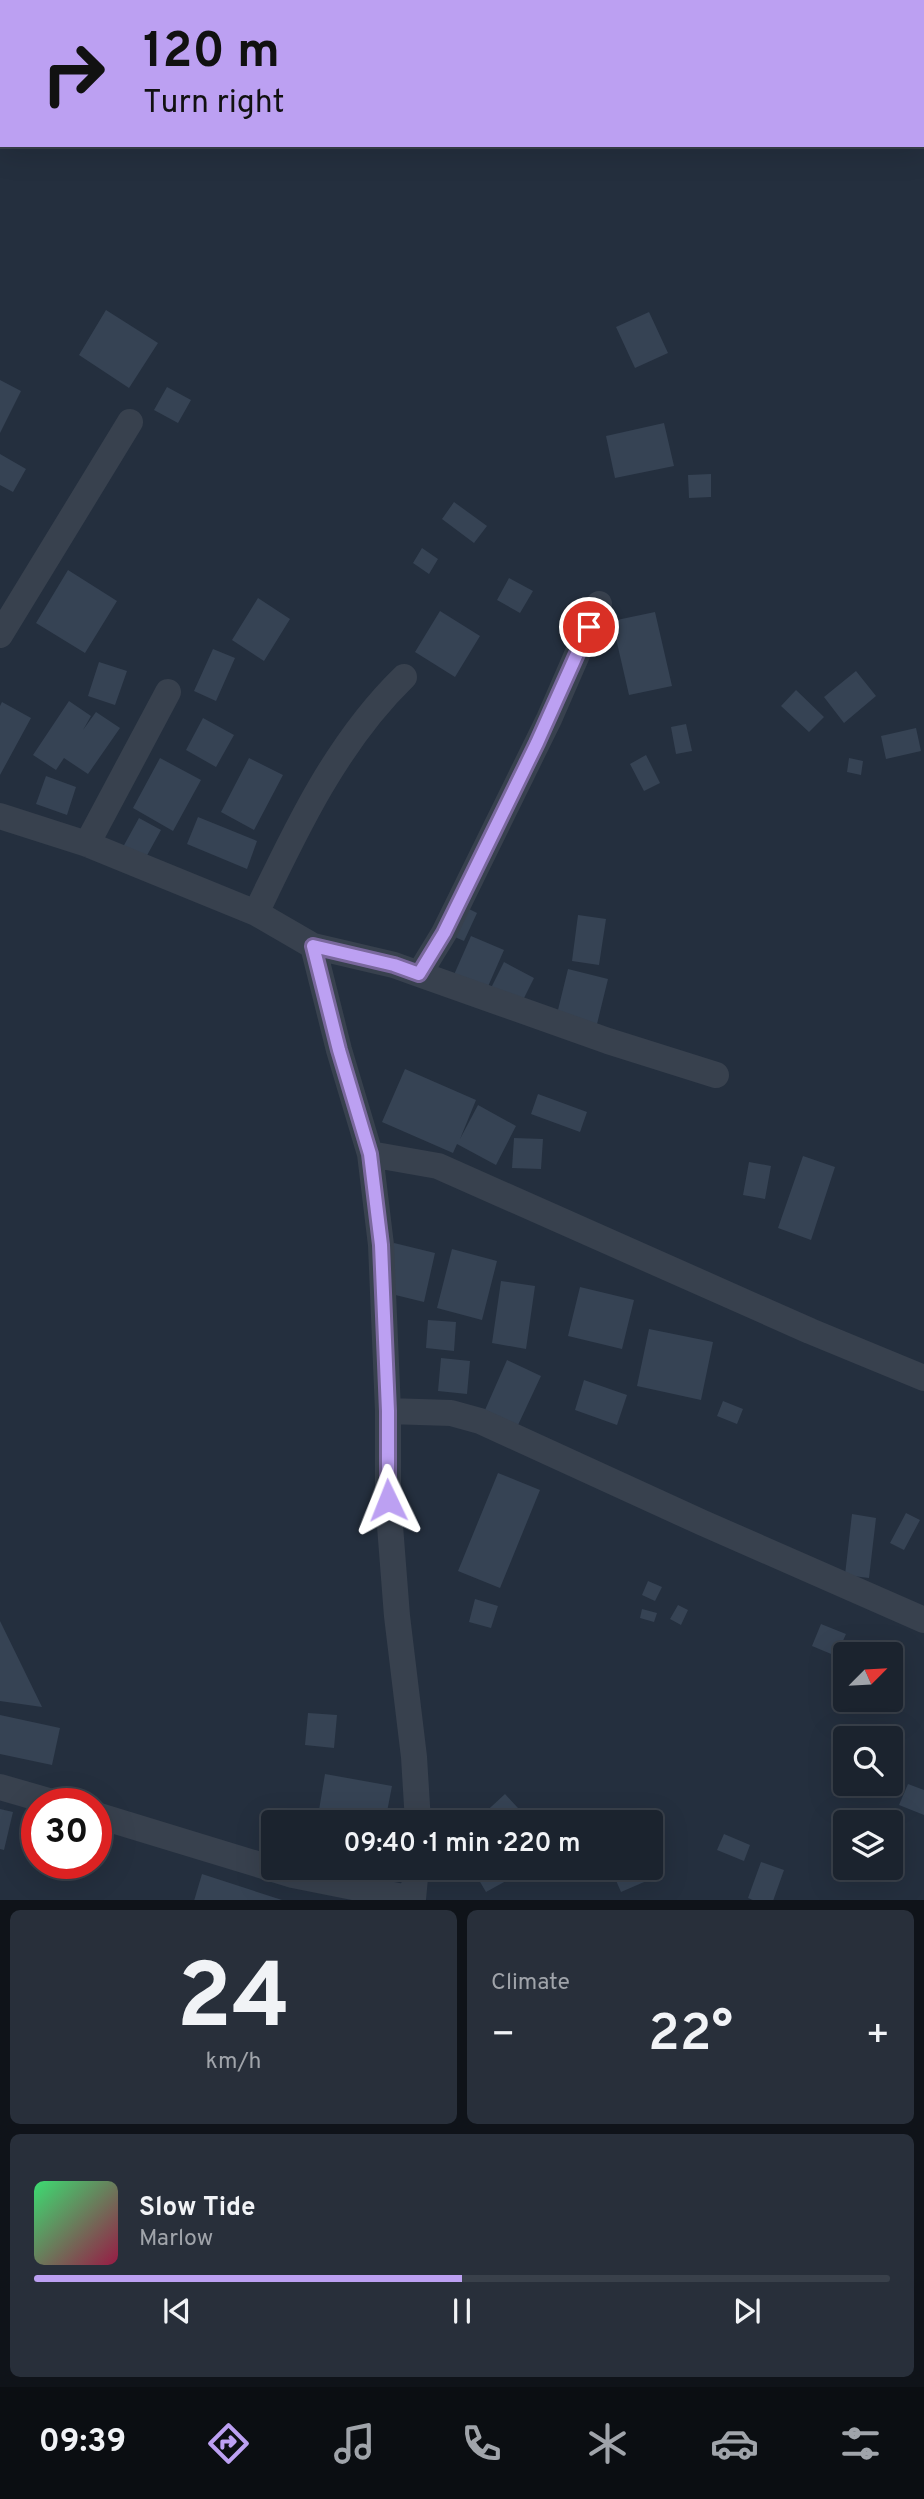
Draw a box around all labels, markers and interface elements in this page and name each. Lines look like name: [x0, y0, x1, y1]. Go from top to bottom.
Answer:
text: 120 m: [143, 23, 280, 85]
icon: right: [28, 28, 119, 119]
text: Turn right: [143, 84, 285, 124]
pin: [559, 597, 619, 657]
icon: arrive: [570, 608, 608, 646]
position arrow: [351, 1463, 425, 1537]
north arrow: [833, 1642, 903, 1712]
map controls: [833, 1642, 903, 1880]
button: search: [833, 1726, 903, 1796]
speed limit sign: 30: [21, 1788, 112, 1879]
button: layers: [833, 1810, 903, 1880]
text: 09:40 · 1 min · 220 m: [344, 1828, 580, 1861]
text: 24: [176, 1945, 291, 2060]
text: Climate: [491, 1969, 570, 1998]
text: 22°: [648, 2003, 733, 2069]
text: −: [491, 2012, 516, 2061]
text: +: [865, 2012, 890, 2061]
text: km/h: [206, 2048, 261, 2077]
text: Slow Tide: [139, 2192, 256, 2225]
text: Marlow: [139, 2225, 213, 2254]
icon: previous: [158, 2292, 196, 2330]
icon: pause: [443, 2292, 481, 2330]
icon: next: [728, 2292, 766, 2330]
icon: directions: [204, 2419, 253, 2468]
icon: music: [330, 2419, 379, 2468]
icon: phone: [457, 2419, 506, 2468]
icon: climate: [583, 2419, 632, 2468]
icon: car: [710, 2419, 759, 2468]
icon: filters: [836, 2419, 885, 2468]
text: 09:39: [39, 2423, 126, 2463]

